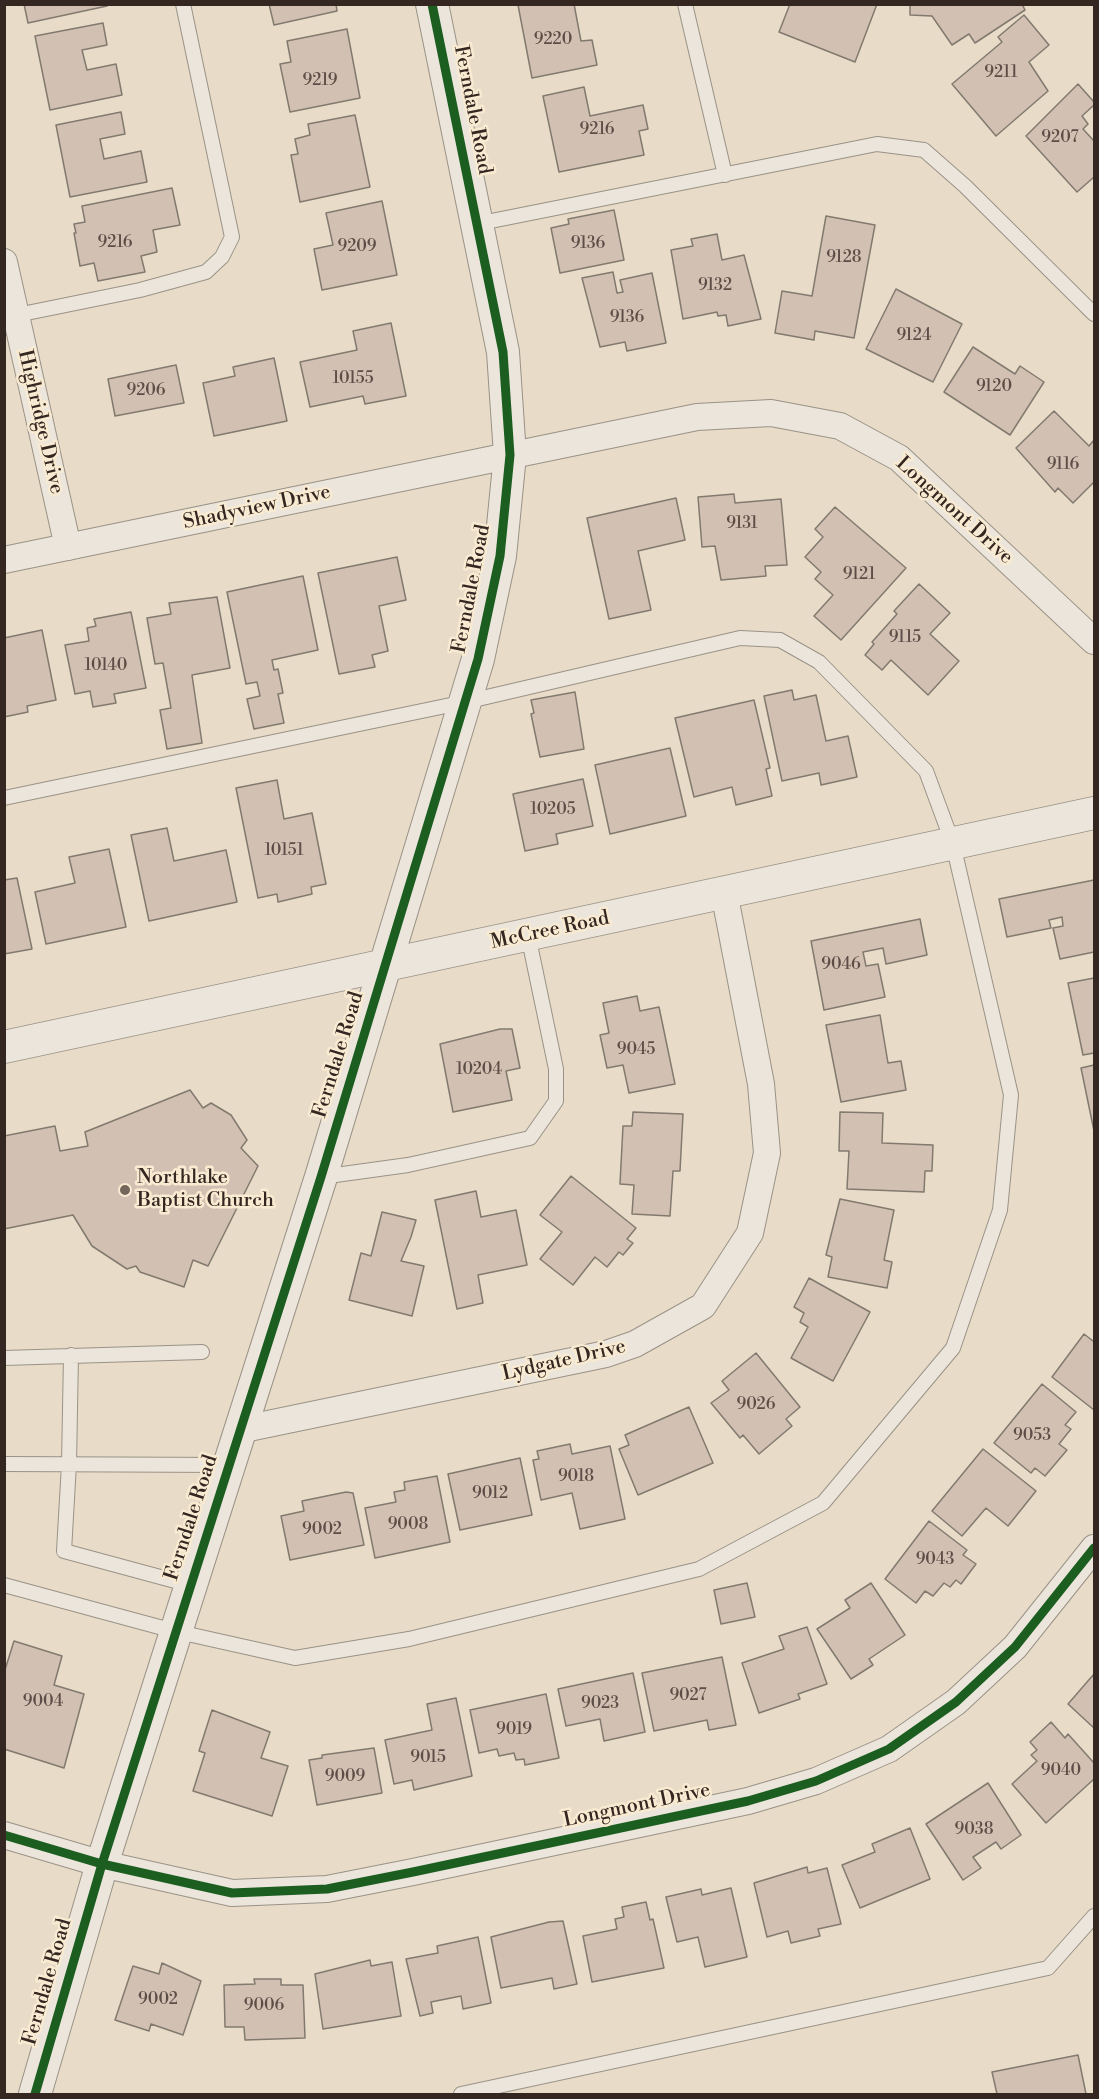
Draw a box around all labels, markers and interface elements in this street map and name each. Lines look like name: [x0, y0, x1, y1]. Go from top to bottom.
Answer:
house number: 9220: [534, 30, 572, 50]
street label: Ferndale Road: [448, 44, 496, 176]
house number: 9211: [984, 63, 1018, 83]
house number: 9219: [302, 71, 338, 91]
house number: 9216: [579, 120, 615, 140]
house number: 9207: [1041, 128, 1079, 148]
house number: 9216: [97, 233, 133, 253]
house number: 9136: [571, 234, 605, 254]
house number: 9209: [337, 237, 377, 257]
house number: 9128: [826, 248, 862, 268]
house number: 9132: [698, 276, 732, 296]
house number: 9136: [610, 308, 644, 328]
house number: 9124: [896, 326, 932, 346]
street label: Highridge Drive: [12, 348, 68, 496]
house number: 10155: [332, 369, 374, 389]
house number: 9120: [976, 377, 1012, 397]
house number: 9206: [126, 381, 166, 401]
street label: Longmont Drive: [890, 452, 1018, 570]
house number: 9116: [1047, 455, 1079, 475]
street label: Shadyview Drive: [181, 481, 333, 535]
house number: 9131: [726, 514, 758, 534]
street label: Ferndale Road: [448, 523, 496, 655]
house number: 9121: [843, 565, 875, 585]
house number: 9115: [889, 628, 921, 648]
house number: 10140: [85, 656, 127, 676]
house number: 10205: [530, 800, 576, 820]
house number: 10151: [264, 841, 304, 861]
street label: McCree Road: [488, 907, 612, 955]
house number: 9046: [821, 955, 861, 975]
street label: Ferndale Road: [308, 989, 370, 1121]
house number: 9045: [617, 1040, 655, 1060]
house number: 10204: [456, 1060, 502, 1080]
place label: Northlake Baptist Church: [137, 1166, 274, 1213]
marker: Northlake Baptist Church: [118, 1183, 132, 1197]
street label: Lydgate Drive: [500, 1335, 628, 1387]
house number: 9026: [737, 1395, 775, 1415]
house number: 9053: [1013, 1426, 1051, 1446]
street label: Ferndale Road: [160, 1452, 224, 1584]
house number: 9018: [558, 1467, 594, 1487]
house number: 9012: [472, 1484, 508, 1504]
house number: 9008: [388, 1515, 428, 1535]
house number: 9002: [302, 1520, 342, 1540]
house number: 9043: [916, 1550, 954, 1570]
house number: 9027: [669, 1686, 707, 1706]
house number: 9004: [23, 1692, 63, 1712]
house number: 9023: [581, 1694, 619, 1714]
house number: 9019: [496, 1720, 532, 1740]
house number: 9015: [410, 1748, 446, 1768]
house number: 9040: [1041, 1761, 1081, 1781]
house number: 9009: [325, 1767, 365, 1787]
street label: Longmont Drive: [561, 1779, 713, 1833]
house number: 9038: [955, 1820, 993, 1840]
street label: Ferndale Road: [18, 1916, 78, 2048]
house number: 9002: [138, 1990, 178, 2010]
house number: 9006: [244, 1996, 284, 2016]

